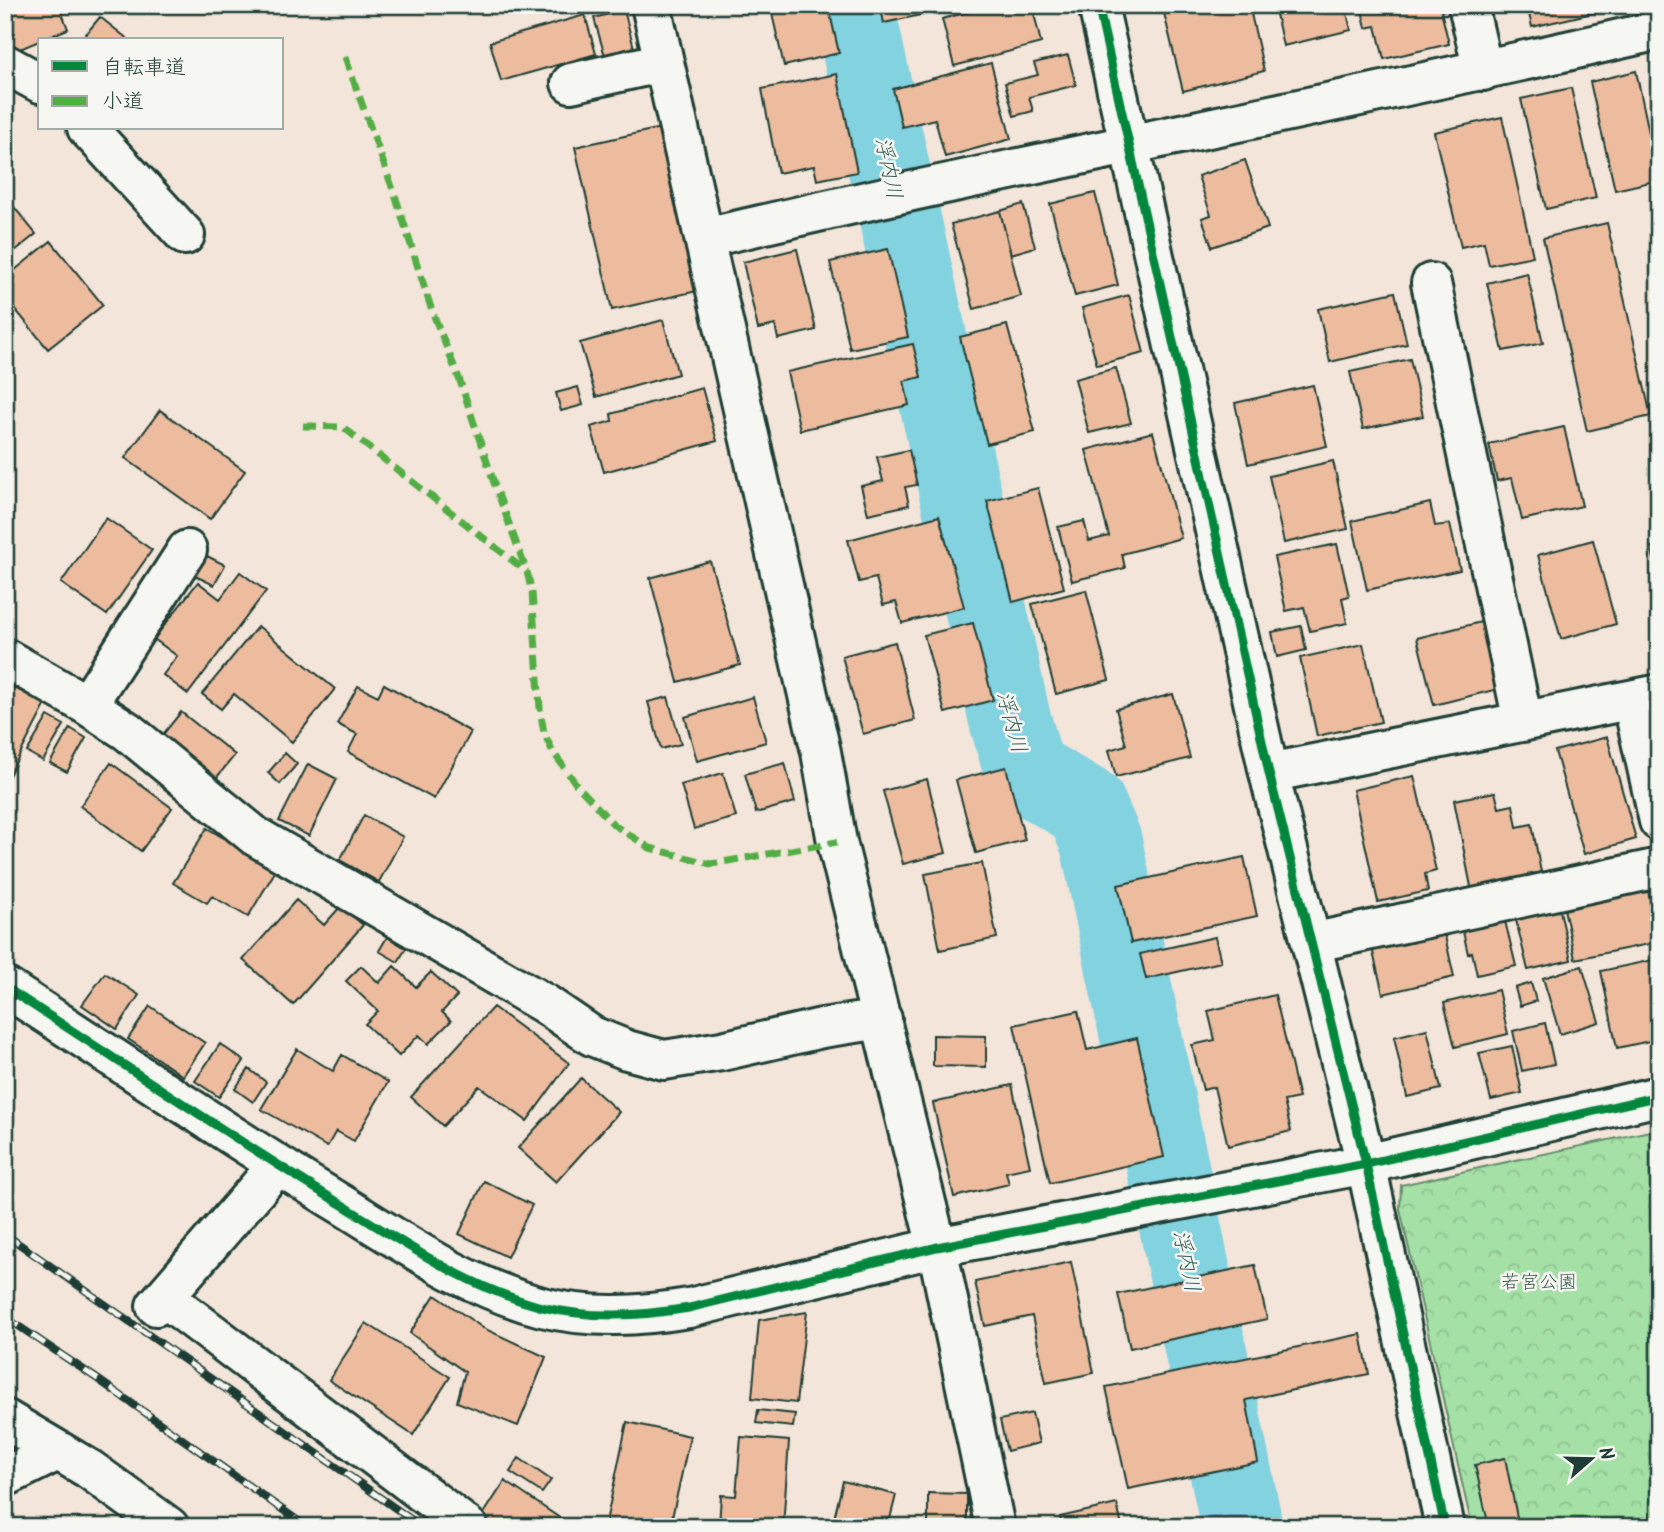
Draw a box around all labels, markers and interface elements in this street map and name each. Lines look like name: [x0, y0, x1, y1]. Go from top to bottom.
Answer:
legend: [38, 38, 284, 130]
text: 自転車道: [102, 52, 186, 85]
text: 小道: [102, 86, 144, 119]
water label: 浮内川: [865, 134, 910, 203]
water label: 浮内川: [986, 688, 1035, 757]
water label: 浮内川: [1163, 1227, 1208, 1296]
park label: 若宮公園: [1501, 1268, 1577, 1298]
north arrow: [1556, 1424, 1626, 1494]
text: N: [1589, 1443, 1621, 1465]

